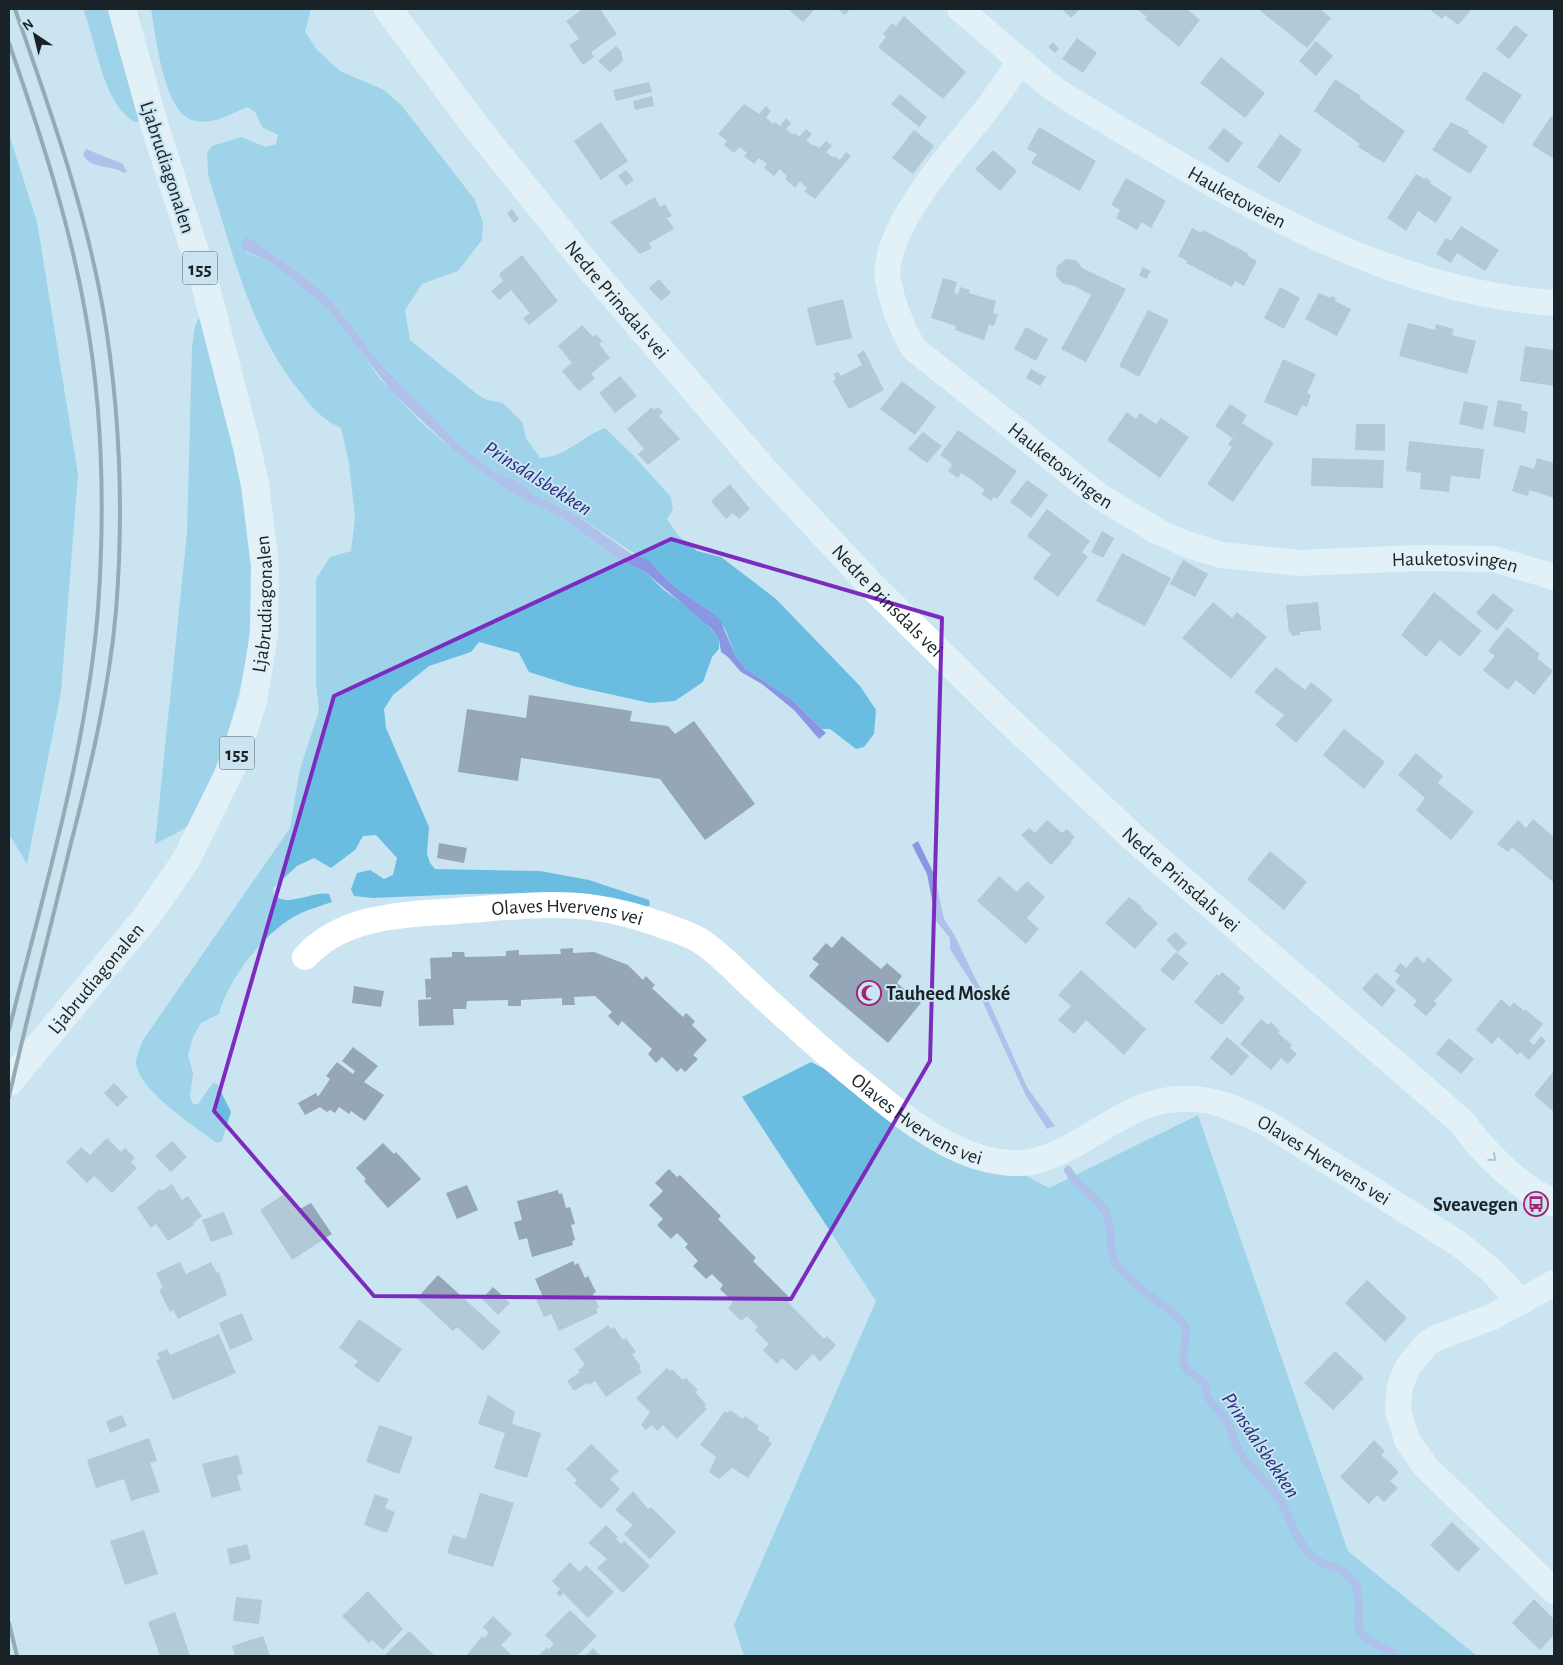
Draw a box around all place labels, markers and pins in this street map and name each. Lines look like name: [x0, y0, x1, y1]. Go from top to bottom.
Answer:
mosque icon: Tauheed Moské: [856, 980, 882, 1006]
place label: Tauheed Moské: [886, 984, 1010, 1004]
bus stop icon: Sveavegen: [1523, 1191, 1549, 1217]
place label: Sveavegen: [1433, 1195, 1518, 1215]

